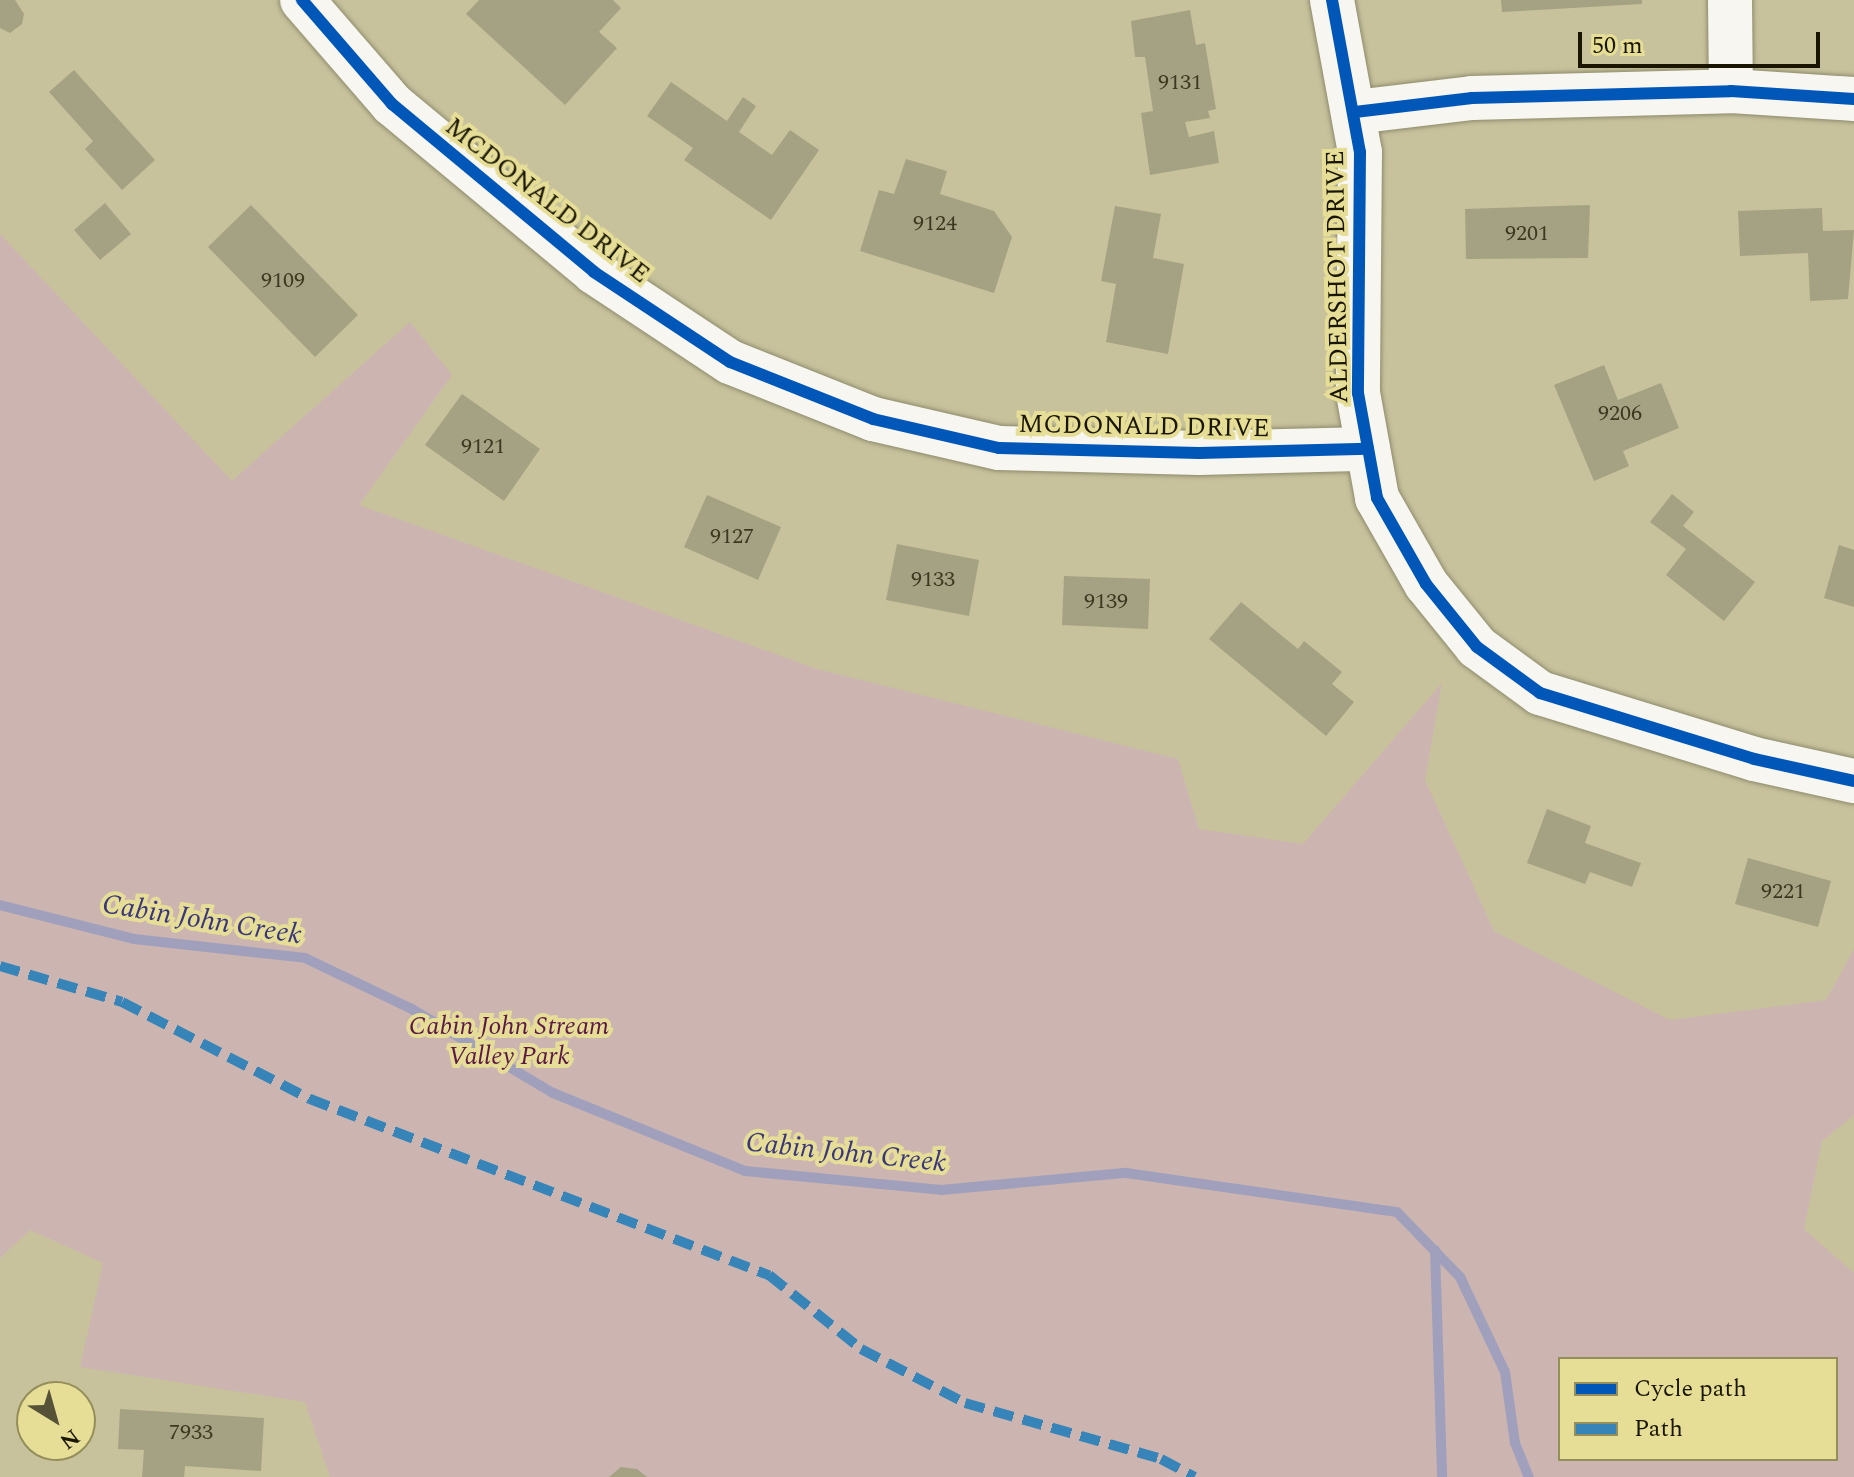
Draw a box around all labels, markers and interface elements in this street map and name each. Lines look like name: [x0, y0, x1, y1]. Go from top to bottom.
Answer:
scale bar: [1582, 16, 1824, 66]
text: 50 m: [1592, 28, 1643, 64]
house number: 9131: [1158, 70, 1202, 96]
street label: MCDONALD DRIVE: [438, 111, 656, 291]
street label: ALDERSHOT DRIVE: [1320, 150, 1356, 404]
house number: 9124: [913, 211, 957, 237]
house number: 9201: [1505, 221, 1549, 247]
house number: 9109: [261, 268, 305, 294]
house number: 9206: [1598, 401, 1642, 427]
street label: MCDONALD DRIVE: [1018, 409, 1270, 445]
house number: 9121: [461, 434, 505, 460]
house number: 9127: [710, 524, 754, 550]
house number: 9133: [911, 567, 955, 593]
house number: 9139: [1084, 589, 1128, 615]
house number: 9221: [1761, 879, 1805, 905]
water label: Cabin John Creek: [100, 888, 304, 952]
park label: Cabin John Stream Valley Park: [409, 1011, 609, 1072]
water label: Cabin John Creek: [744, 1126, 948, 1180]
legend: [1558, 1357, 1838, 1461]
text: Cycle path: [1634, 1371, 1747, 1407]
north arrow: [16, 1381, 96, 1461]
text: Path: [1634, 1411, 1683, 1447]
text: N: [52, 1420, 87, 1458]
house number: 7933: [169, 1420, 213, 1446]

